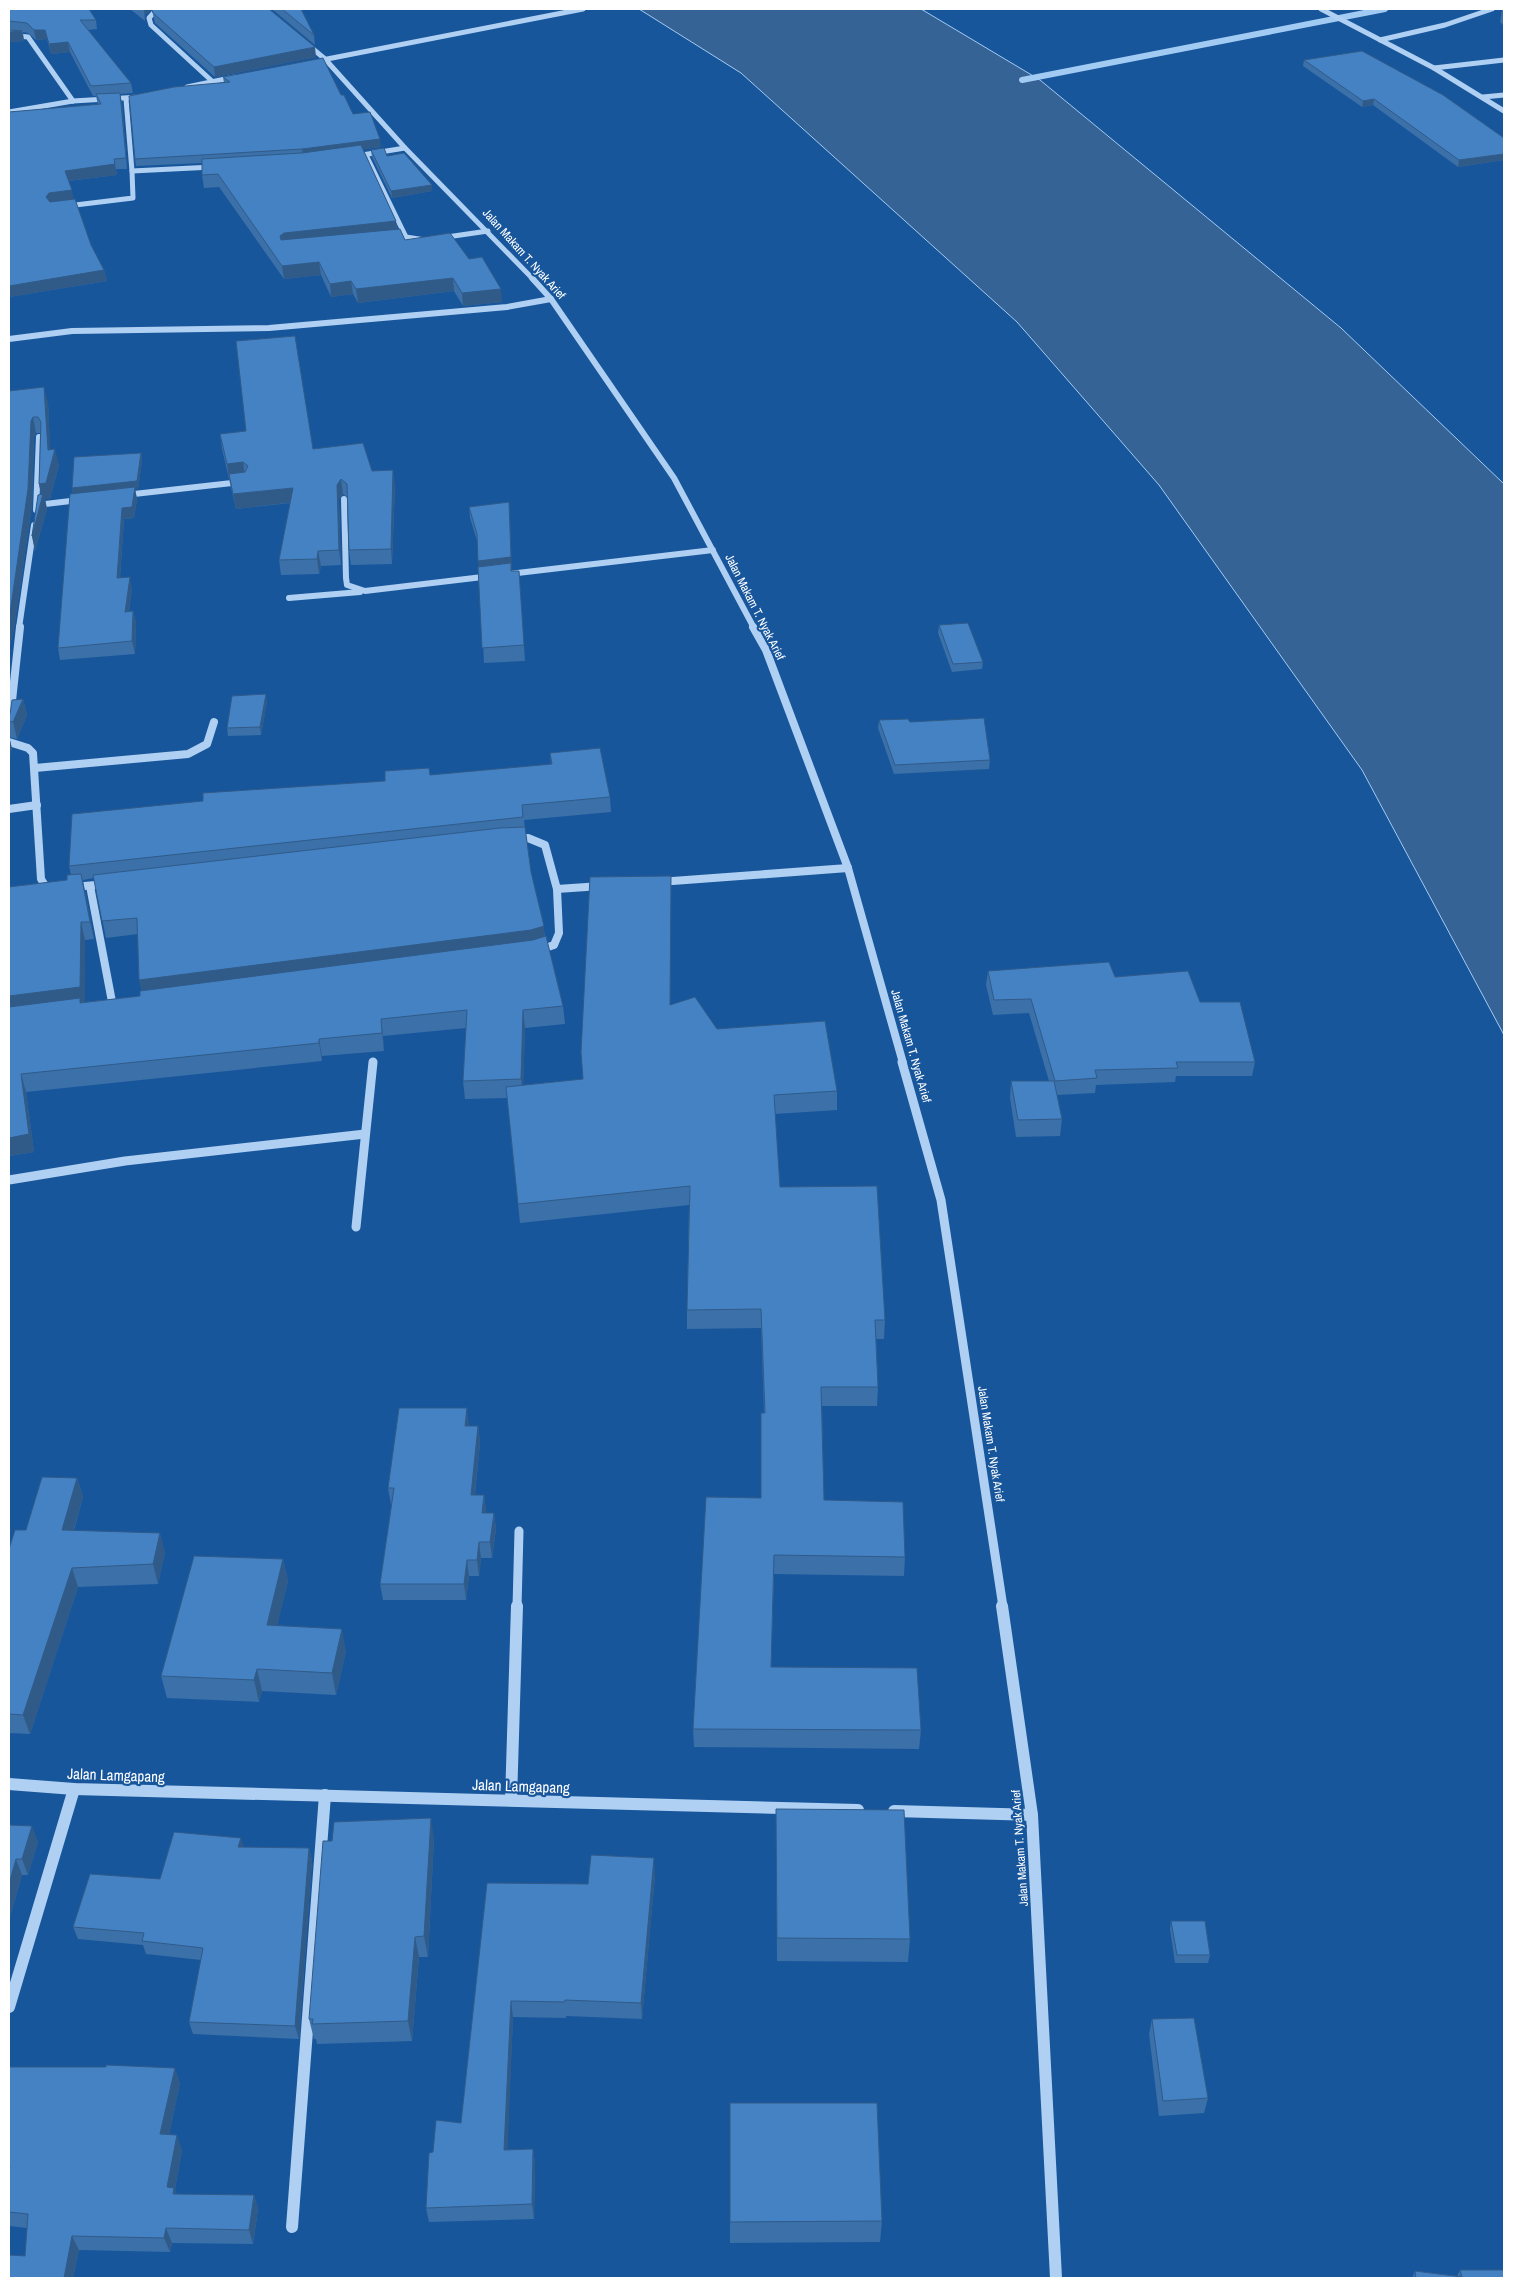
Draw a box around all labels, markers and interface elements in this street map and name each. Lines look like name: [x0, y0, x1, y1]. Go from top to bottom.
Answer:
street label: Jalan Makam T. Nyak Arief: [479, 205, 569, 303]
street label: Jalan Makam T. Nyak Arief: [721, 551, 789, 663]
street label: Jalan Makam T. Nyak Arief: [887, 988, 935, 1105]
street label: Jalan Makam T. Nyak Arief: [974, 1385, 1008, 1503]
street label: Jalan Lamgapang: [67, 1763, 165, 1787]
street label: Jalan Lamgapang: [472, 1774, 570, 1798]
street label: Jalan Makam T. Nyak Arief: [1008, 1789, 1032, 1907]

